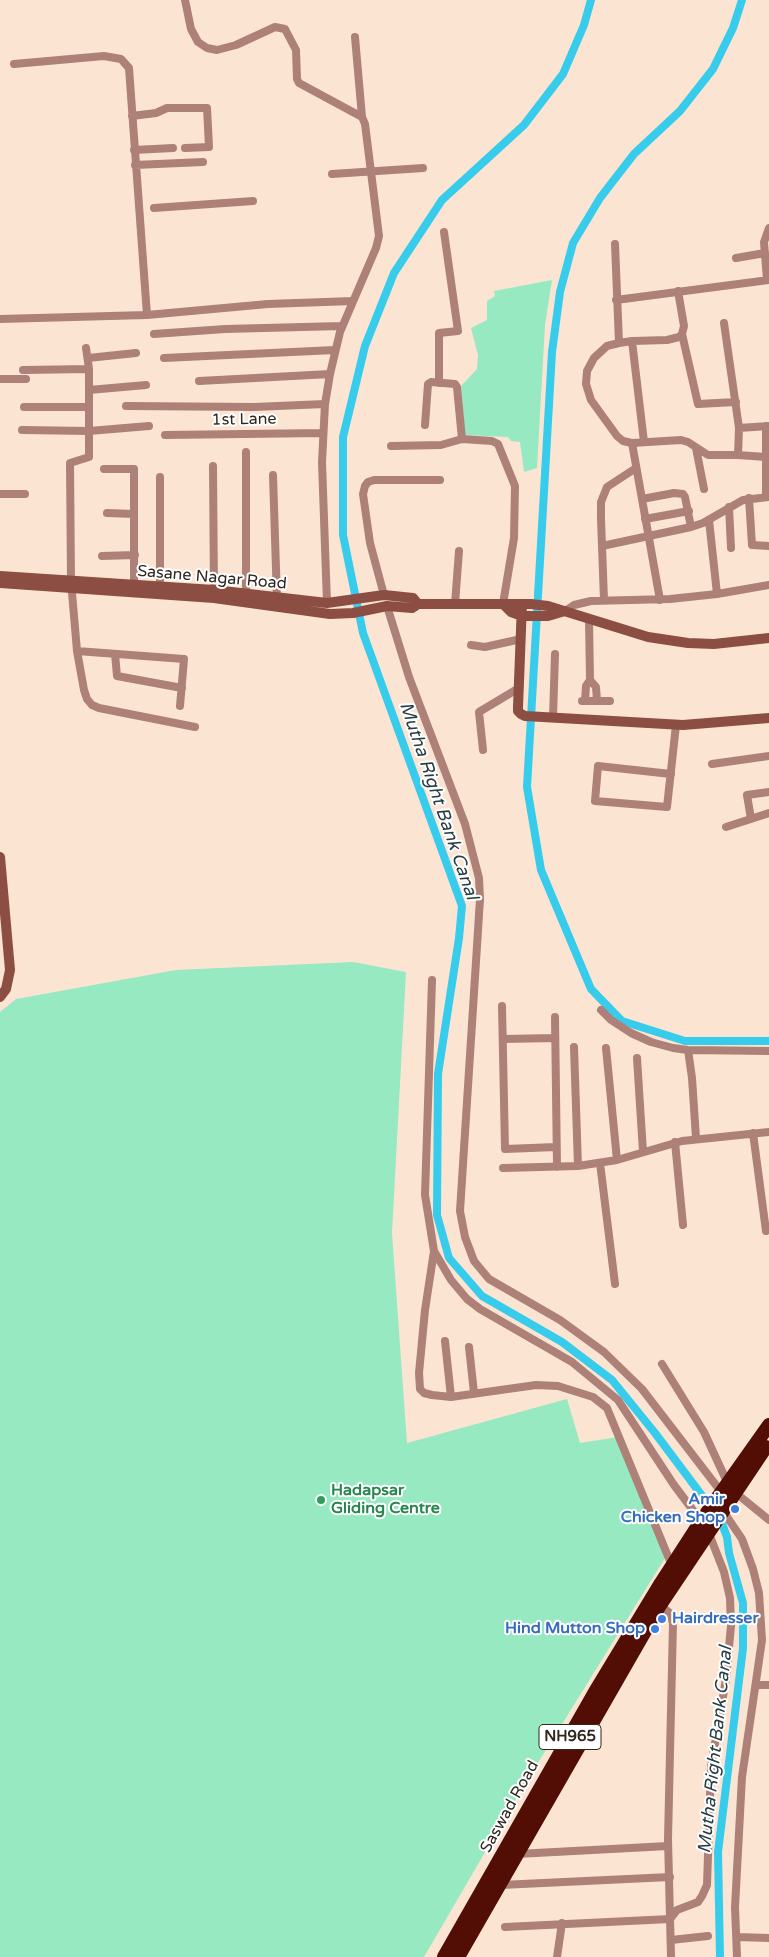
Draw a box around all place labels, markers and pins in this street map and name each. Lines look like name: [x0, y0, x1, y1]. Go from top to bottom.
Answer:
place label: Hadapsar Gliding Centre: [331, 1481, 440, 1519]
place label: Amir Chicken Shop: [621, 1490, 725, 1528]
marker: Hadapsar Gliding Centre: [315, 1494, 327, 1506]
marker: Amir Chicken Shop: [729, 1503, 741, 1515]
place label: Hairdresser: [672, 1609, 759, 1629]
marker: Hairdresser: [656, 1613, 668, 1625]
place label: Hind Mutton Shop: [505, 1619, 645, 1639]
marker: Hind Mutton Shop: [649, 1623, 661, 1635]

